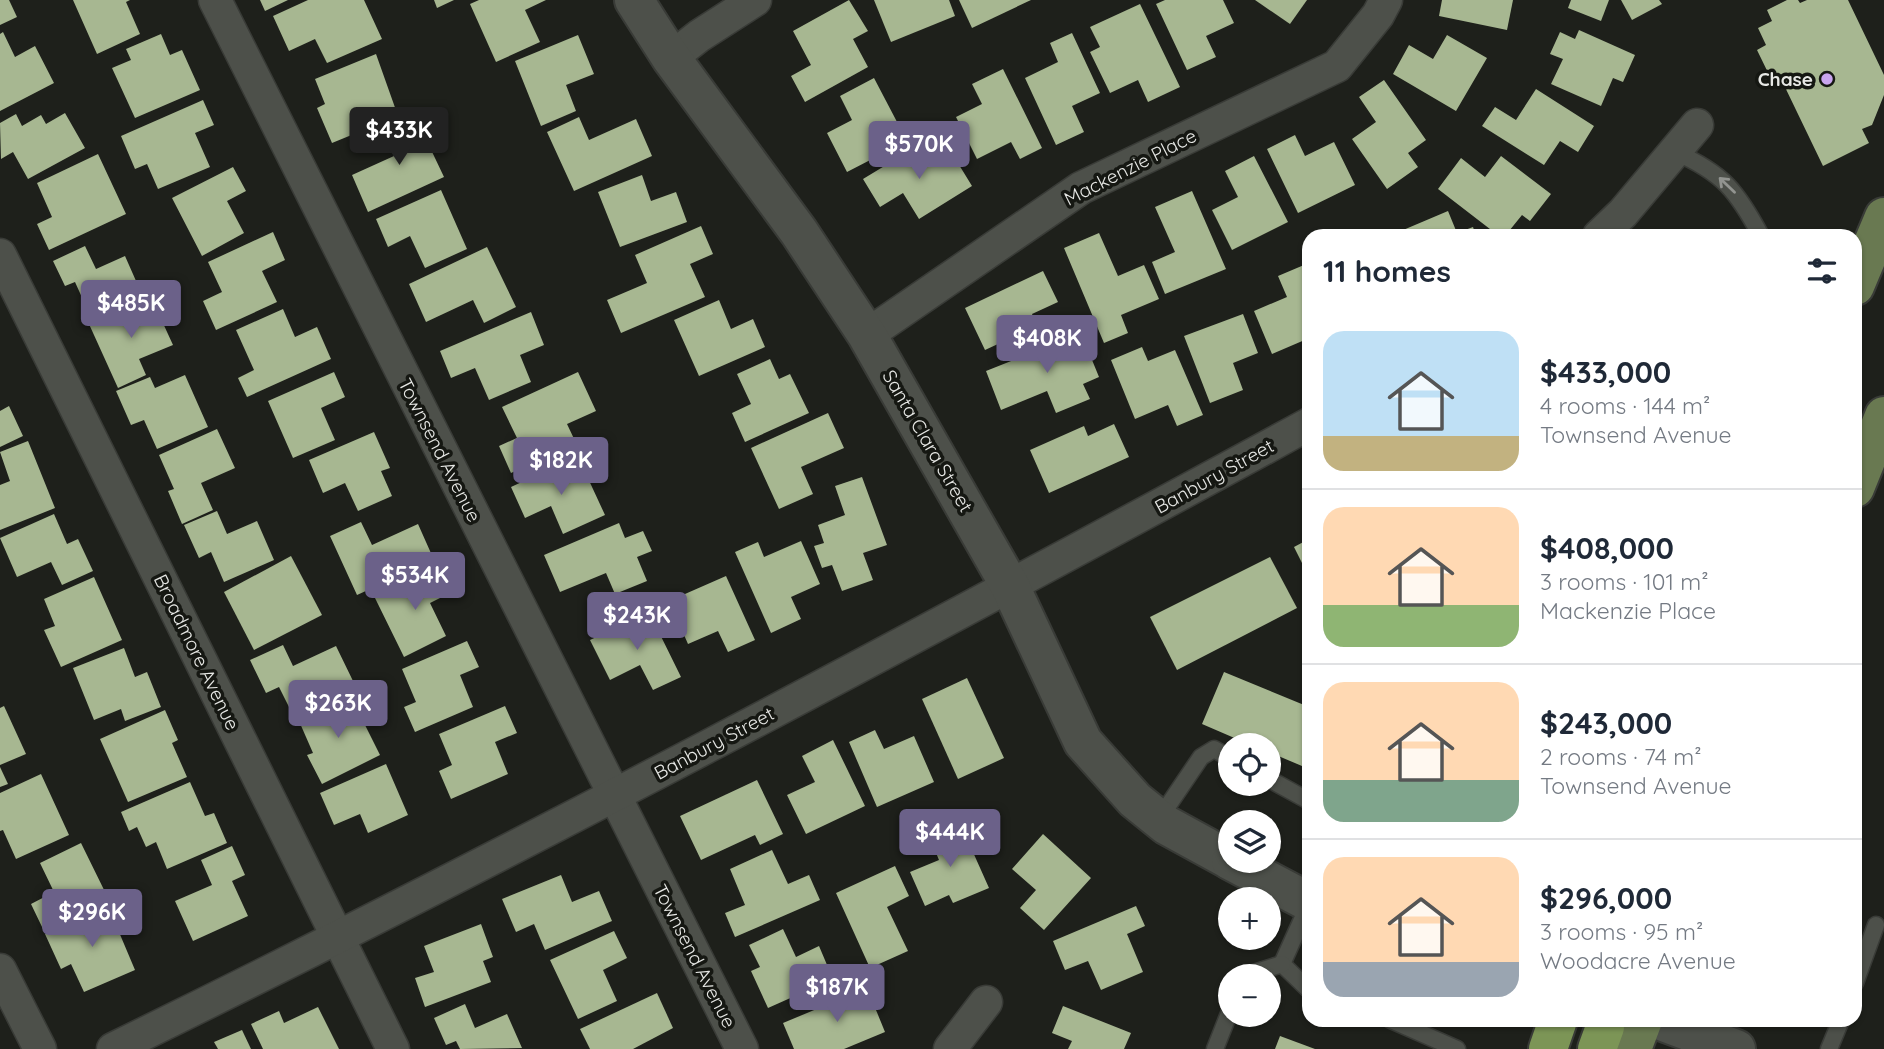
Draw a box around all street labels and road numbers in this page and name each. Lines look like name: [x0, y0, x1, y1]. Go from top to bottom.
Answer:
street label: Mackenzie Place: [1060, 123, 1200, 211]
street label: Santa Clara Street: [878, 366, 978, 516]
street label: Townsend Avenue: [393, 374, 487, 526]
street label: Banbury Street: [1150, 433, 1278, 519]
street label: Broadmore Avenue: [149, 570, 245, 734]
street label: Banbury Street: [650, 701, 778, 785]
street label: Townsend Avenue: [648, 880, 742, 1032]

